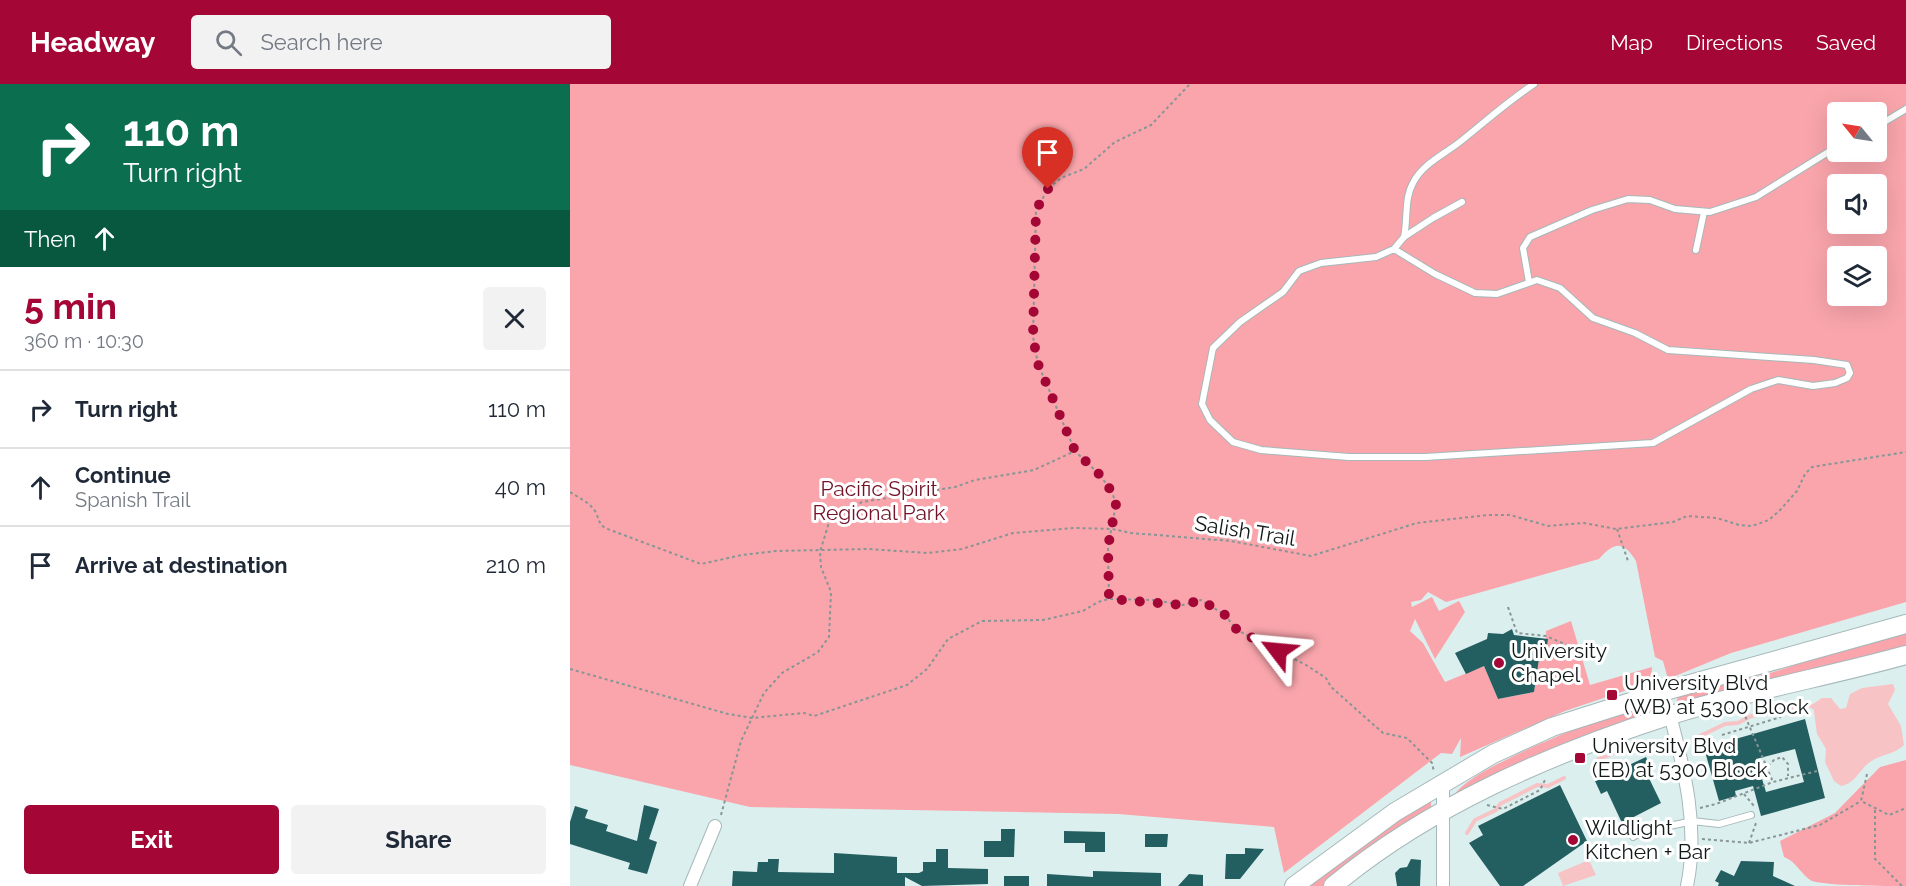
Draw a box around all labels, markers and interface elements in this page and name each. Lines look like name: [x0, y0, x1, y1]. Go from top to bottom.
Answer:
search box: [191, 15, 611, 69]
text: Headway: [30, 26, 155, 59]
icon: search: [212, 26, 245, 59]
text: Search here: [260, 29, 383, 55]
text: Map: [1610, 30, 1653, 55]
text: Directions: [1686, 30, 1783, 55]
text: Saved: [1816, 30, 1876, 55]
north arrow: [1827, 102, 1887, 162]
map controls: [1827, 102, 1887, 306]
text: 110 m: [123, 107, 239, 156]
icon: right: [24, 108, 102, 186]
pin: [1022, 127, 1073, 189]
icon: arrive: [1031, 136, 1064, 169]
text: Turn right: [123, 157, 242, 188]
button: sound: [1827, 174, 1887, 234]
icon: ahead: [88, 222, 121, 255]
text: Then: [24, 226, 76, 252]
button: layers: [1827, 246, 1887, 306]
text: 5 min: [24, 285, 117, 327]
button: close: [483, 287, 546, 350]
text: 360 m · 10:30: [24, 329, 144, 353]
icon: right: [24, 393, 57, 426]
text: Turn right: [75, 396, 178, 422]
text: 110 m: [488, 396, 546, 422]
text: Continue: [75, 462, 171, 488]
icon: ahead: [24, 471, 57, 504]
text: 40 m: [495, 474, 546, 500]
park label: Pacific Spirit Regional Park: [813, 476, 945, 525]
text: Spanish Trail: [75, 488, 190, 512]
street label: Salish Trail: [1193, 510, 1297, 551]
icon: arrive: [24, 549, 57, 582]
text: Arrive at destination: [75, 552, 288, 578]
text: 210 m: [486, 552, 546, 578]
position arrow: [1246, 619, 1310, 683]
place label: University Chapel: [1511, 638, 1607, 687]
marker: University Chapel: [1492, 656, 1506, 670]
place label: University Blvd (WB) at 5300 Block: [1624, 670, 1809, 719]
marker: University Blvd (WB) at 5300 Block: [1605, 688, 1619, 702]
place label: University Blvd (EB) at 5300 Block: [1592, 733, 1768, 782]
marker: University Blvd (EB) at 5300 Block: [1573, 751, 1587, 765]
button: Exit: [24, 805, 279, 874]
button: Share: [291, 805, 546, 874]
place label: Wildlight Kitchen + Bar: [1585, 815, 1711, 864]
marker: Wildlight Kitchen + Bar: [1566, 833, 1580, 847]

